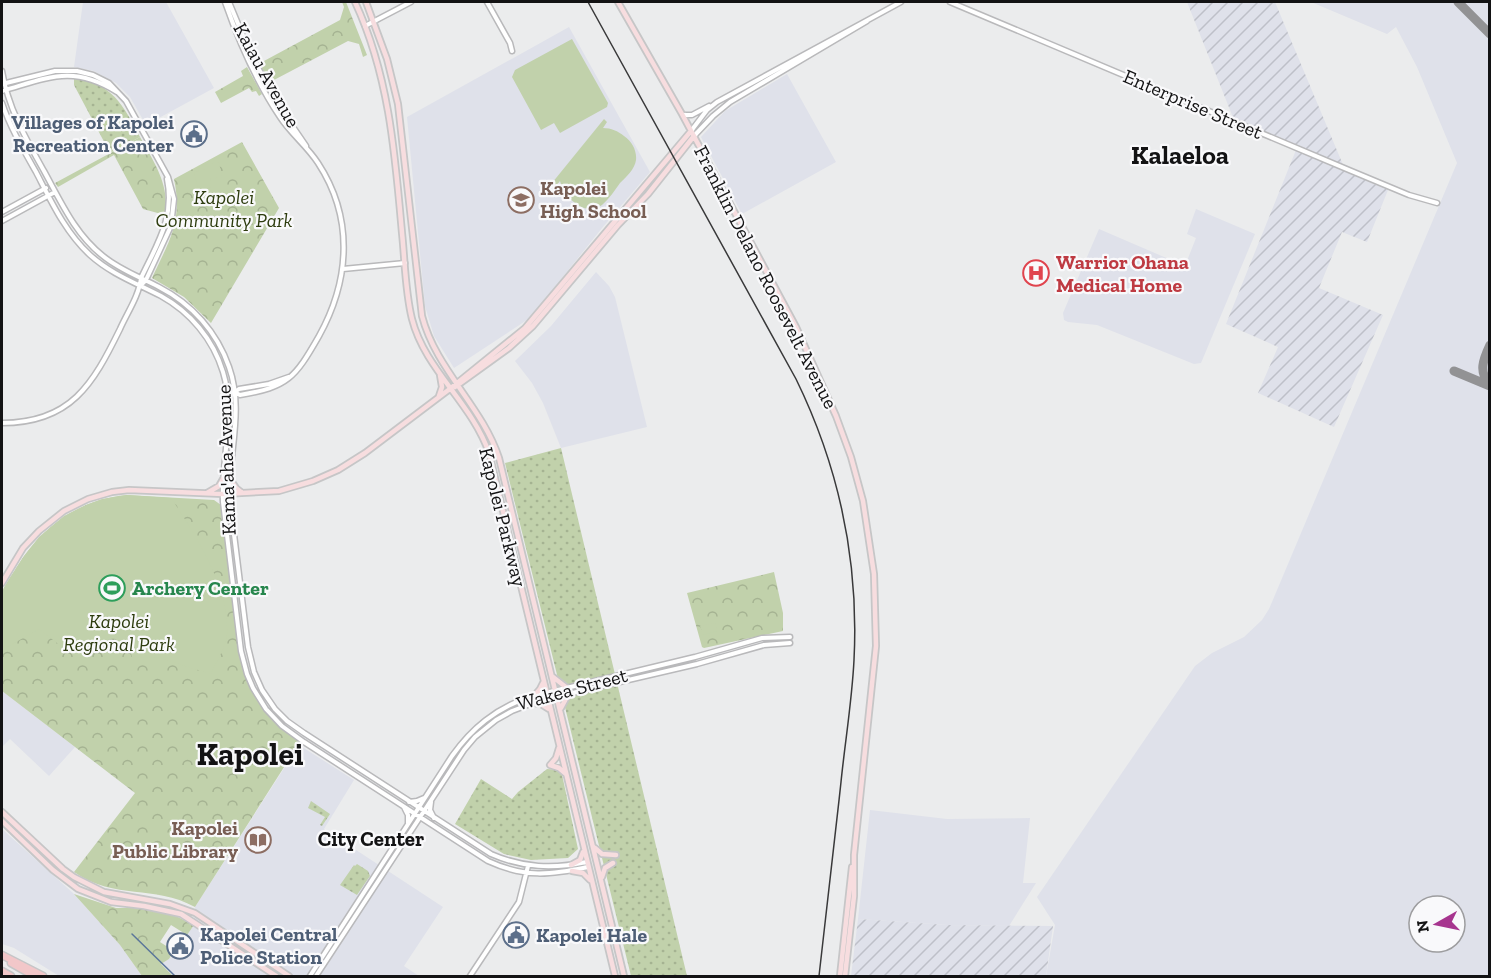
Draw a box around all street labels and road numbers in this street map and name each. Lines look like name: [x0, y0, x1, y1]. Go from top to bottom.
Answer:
street label: Kaiau Avenue: [228, 18, 306, 132]
street label: Enterprise Street: [1120, 64, 1267, 144]
street label: Franklin Delano Roosevelt Avenue: [689, 141, 843, 413]
street label: Kama'aha Avenue: [211, 384, 241, 536]
street label: Kapolei Parkway: [474, 445, 532, 590]
street label: Wakea Street: [514, 663, 631, 715]

